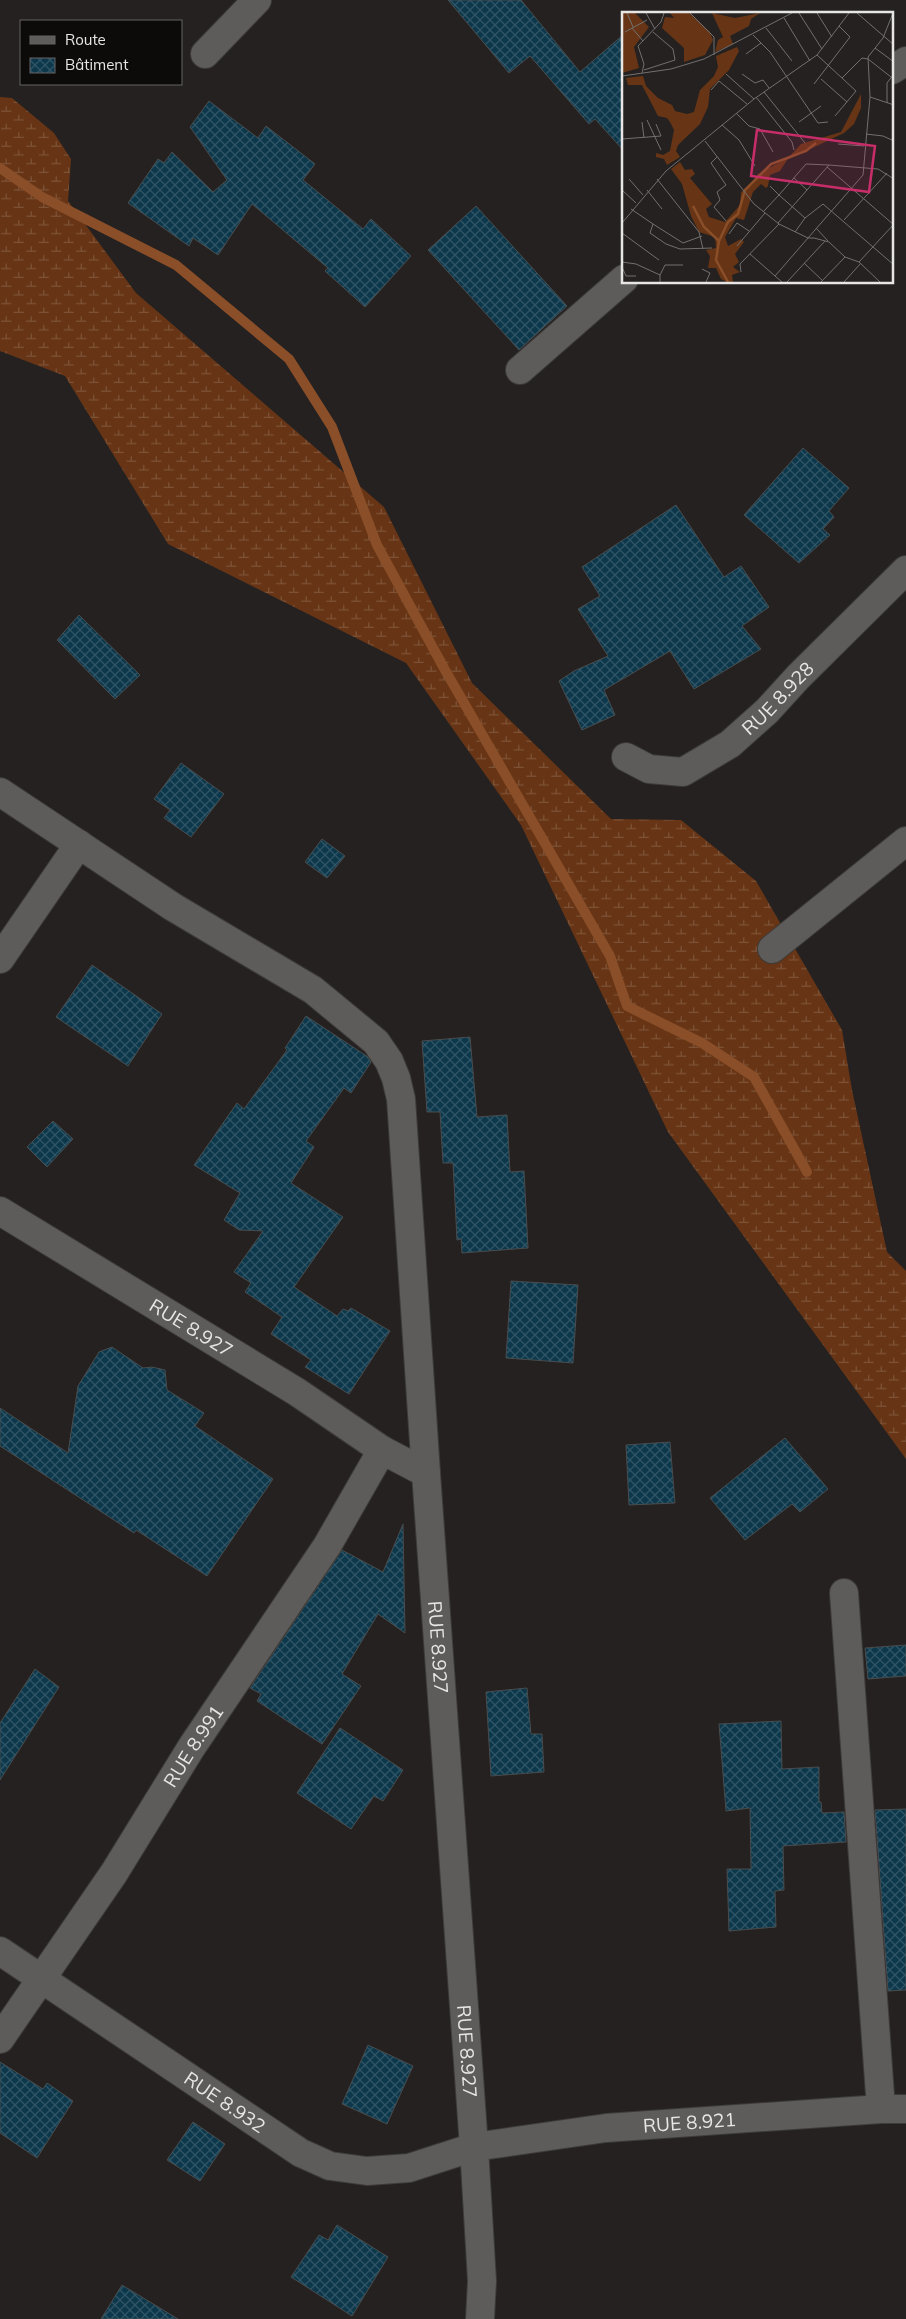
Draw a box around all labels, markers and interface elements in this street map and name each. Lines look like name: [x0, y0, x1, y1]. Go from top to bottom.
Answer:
inset map: [622, 12, 894, 284]
legend: [20, 20, 182, 85]
text: Route: [65, 30, 106, 49]
text: Bâtiment: [65, 55, 128, 74]
street label: RUE 8.928: [737, 656, 819, 740]
street label: RUE 8.927: [145, 1293, 237, 1362]
street label: RUE 8.927: [423, 1600, 454, 1695]
street label: RUE 8.991: [158, 1700, 229, 1792]
street label: RUE 8.927: [452, 2004, 482, 2098]
street label: RUE 8.932: [180, 2066, 270, 2138]
street label: RUE 8.921: [642, 2107, 737, 2137]

